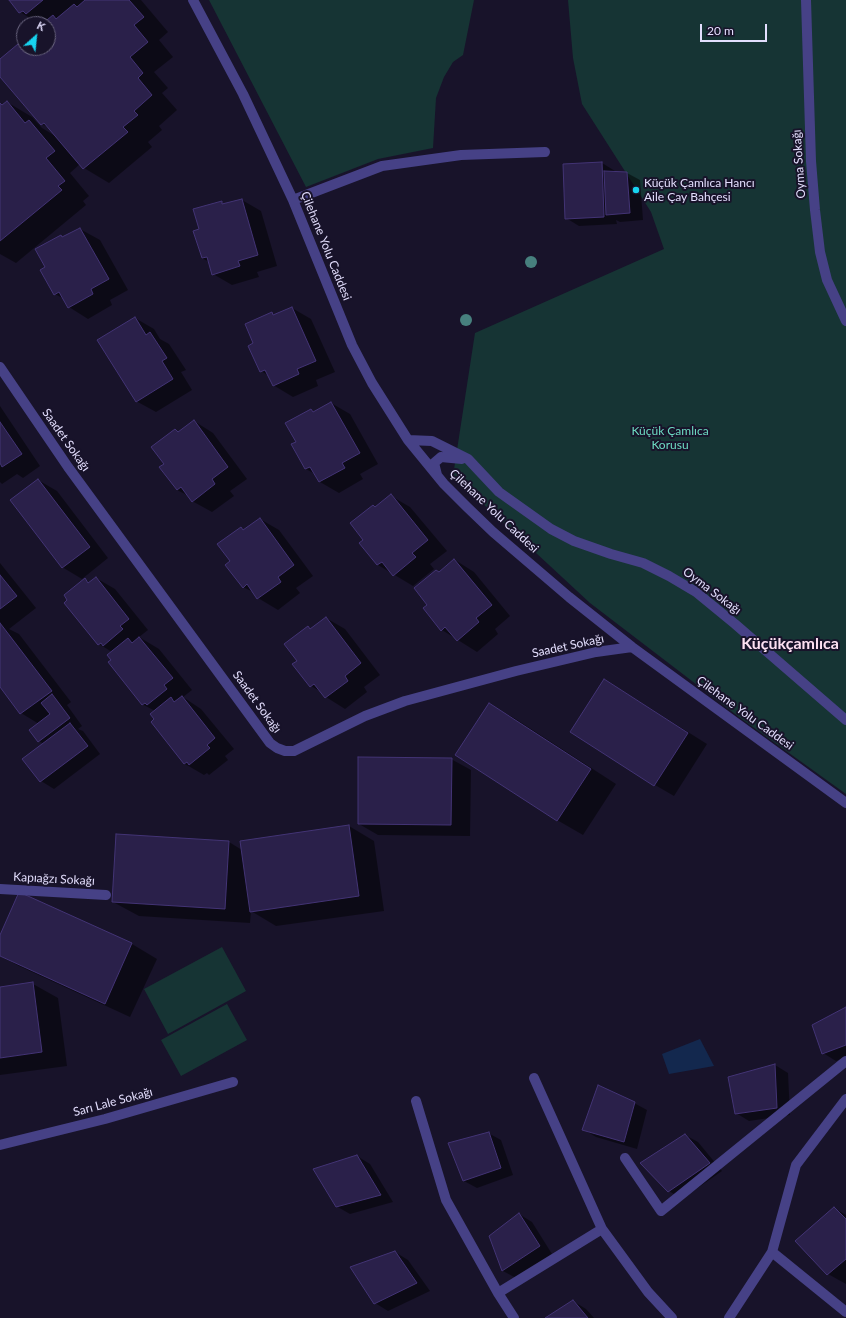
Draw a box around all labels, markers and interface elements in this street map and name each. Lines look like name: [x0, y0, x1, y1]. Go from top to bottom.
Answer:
north arrow: [16, 16, 56, 56]
scale bar: [702, 16, 769, 42]
text: K: [35, 18, 48, 33]
text: 20 m: [707, 23, 734, 38]
street label: Oyma Sokağı: [789, 129, 809, 199]
place label: Küçük Çamlıca Hancı Aile Çay Bahçesi: [644, 176, 755, 204]
marker: Küçük Çamlıca Hancı Aile Çay Bahçesi: [631, 185, 641, 195]
street label: Çilehane Yolu Caddesi: [298, 189, 354, 303]
street label: Saadet Sokağı: [39, 406, 93, 474]
park label: Küçük Çamlıca Korusu: [631, 424, 709, 452]
street label: Çilehane Yolu Caddesi: [447, 466, 541, 556]
street label: Oyma Sokağı: [680, 564, 744, 618]
street label: Saadet Sokağı: [531, 631, 605, 661]
district label: Küçükçamlıca: [741, 634, 839, 654]
street label: Saadet Sokağı: [230, 668, 284, 736]
street label: Çilehane Yolu Caddesi: [694, 673, 796, 753]
street label: Kapıağzı Sokağı: [13, 870, 95, 888]
street label: Sarı Lale Sokağı: [72, 1084, 154, 1120]

